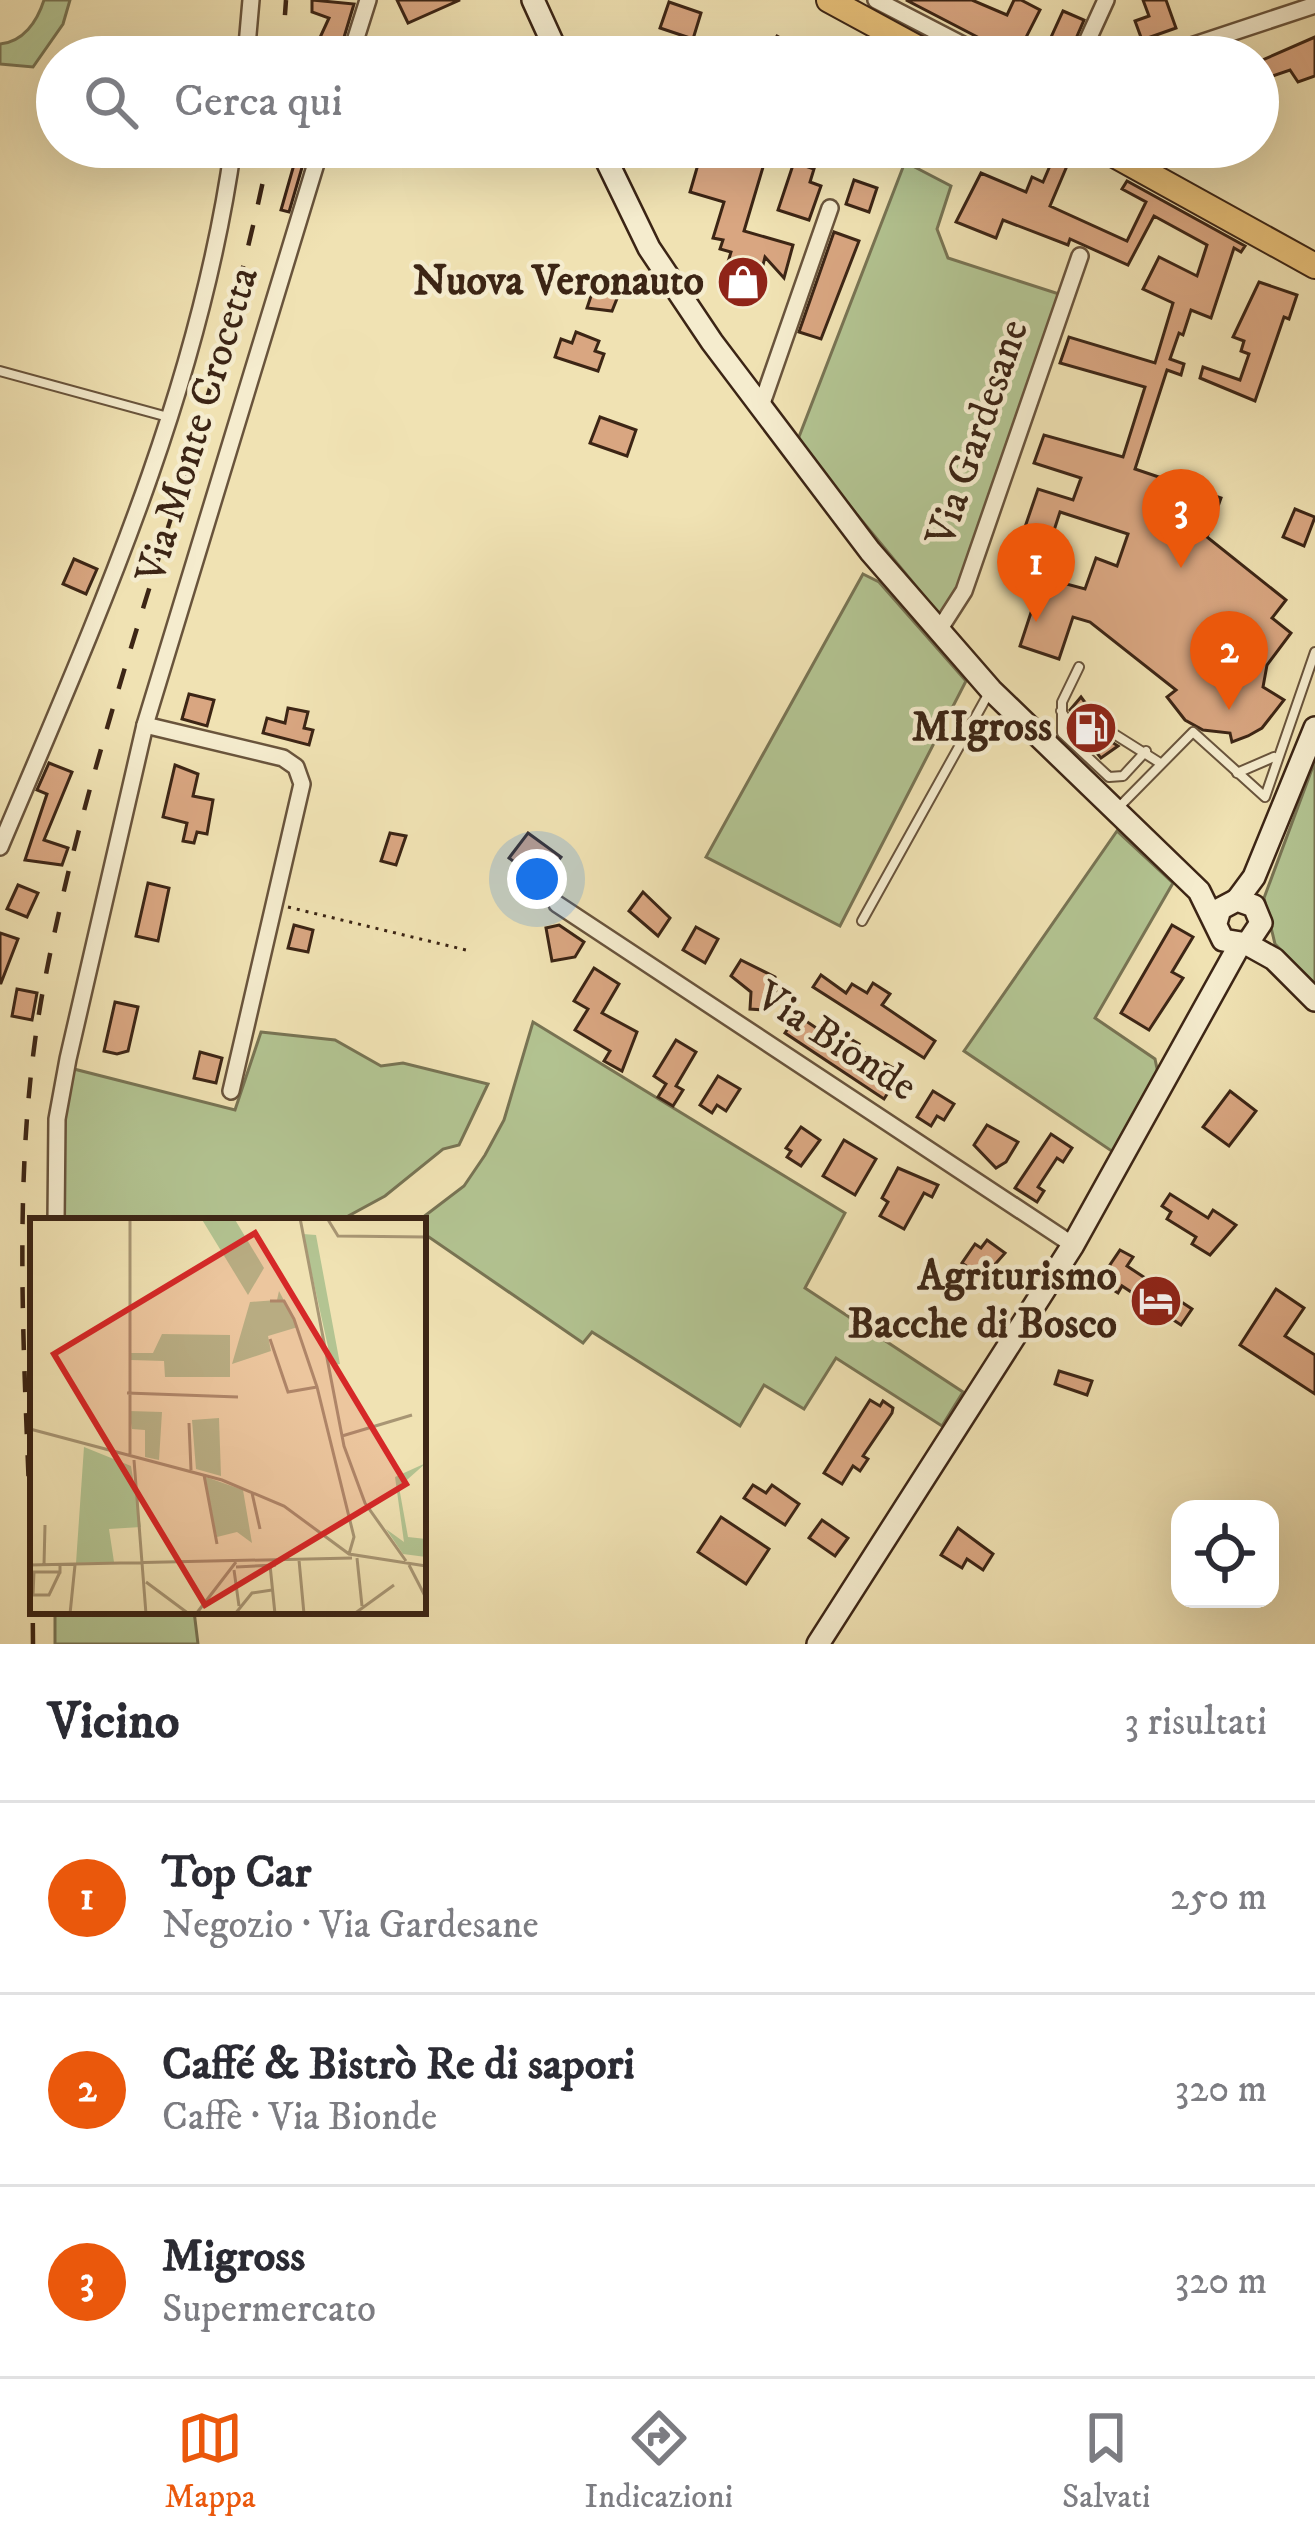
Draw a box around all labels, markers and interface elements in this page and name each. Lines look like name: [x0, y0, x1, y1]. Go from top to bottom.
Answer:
search box: [36, 36, 1279, 168]
icon: search: [78, 69, 144, 135]
text: Cerca qui: [174, 74, 343, 130]
shop icon: Nuova Veronauto: [715, 254, 771, 310]
place label: Nuova Veronauto: [413, 256, 704, 308]
street label: Via Monte Crocetta: [125, 261, 271, 590]
street label: Via Gardesane: [915, 313, 1041, 554]
pin: 3: [1142, 469, 1220, 568]
pin: 1: [997, 523, 1075, 622]
pin: 2: [1190, 611, 1268, 710]
fuel station icon: MIgross: [1063, 700, 1119, 756]
place label: MIgross: [912, 702, 1052, 754]
your location: [507, 849, 567, 909]
street label: Via Bionde: [745, 970, 926, 1113]
inset map: [30, 1218, 426, 1614]
place label: Agriturismo Bacche di Bosco: [848, 1251, 1117, 1351]
hotel icon: Agriturismo Bacche di Bosco: [1128, 1273, 1184, 1329]
map controls: [1171, 1500, 1279, 1608]
button: locate: [1171, 1500, 1279, 1608]
text: Vicino: [48, 1690, 179, 1754]
text: 3 risultati: [1125, 1698, 1267, 1747]
text: Top Car: [162, 1845, 311, 1901]
text: 1: [80, 1873, 94, 1922]
text: 250 m: [1170, 1873, 1267, 1922]
text: Negozio · Via Gardesane: [162, 1901, 539, 1950]
text: Caffé & Bistrò Re di sapori: [162, 2037, 635, 2093]
text: 2: [77, 2065, 97, 2114]
text: 320 m: [1175, 2065, 1267, 2114]
text: Caffè · Via Bionde: [162, 2093, 437, 2142]
text: Migross: [162, 2229, 305, 2285]
text: 3: [80, 2257, 94, 2306]
text: 320 m: [1175, 2257, 1267, 2306]
text: Supermercato: [162, 2285, 376, 2334]
tab: Mappa: [164, 2405, 256, 2518]
tab: Indicazioni: [585, 2405, 733, 2518]
tab: Salvati: [1062, 2405, 1151, 2518]

